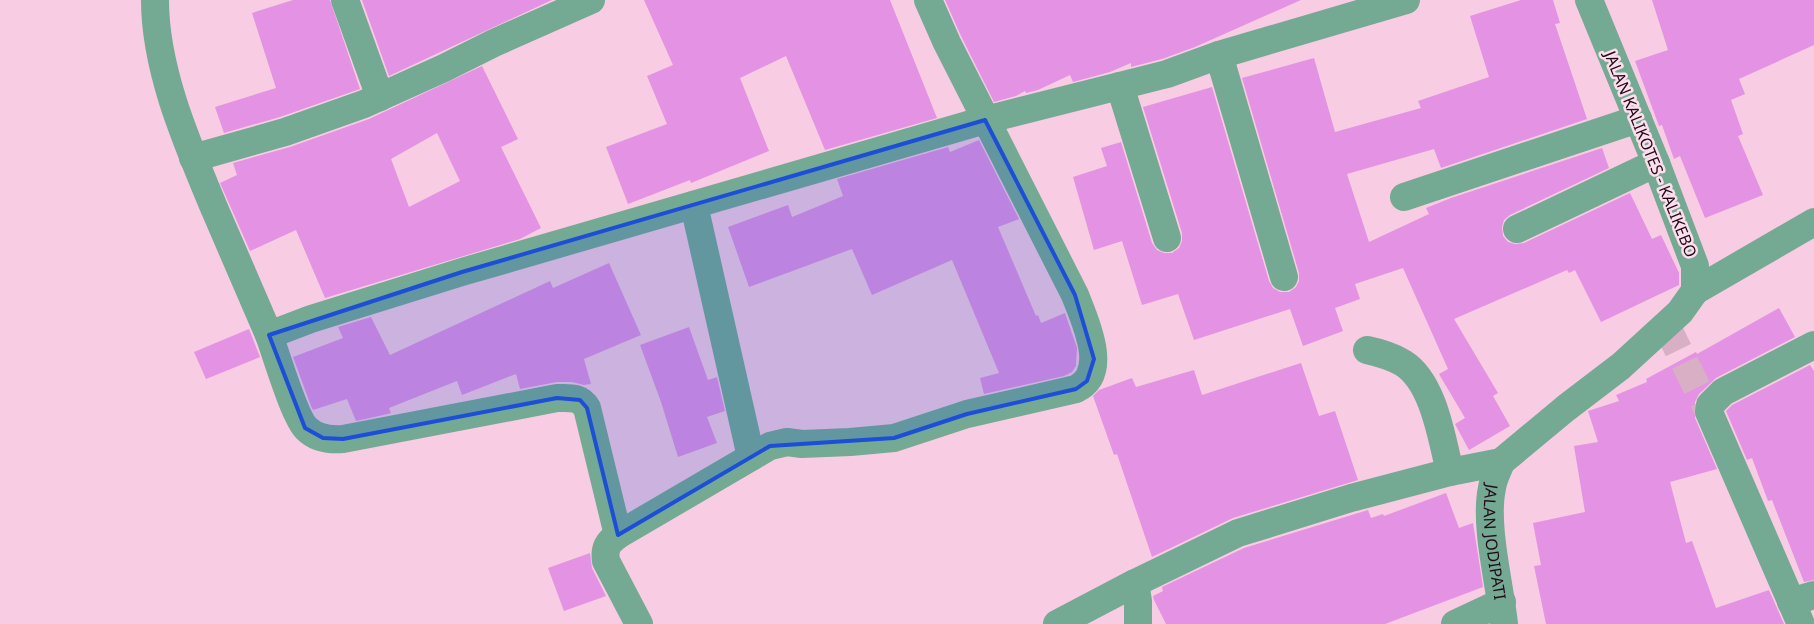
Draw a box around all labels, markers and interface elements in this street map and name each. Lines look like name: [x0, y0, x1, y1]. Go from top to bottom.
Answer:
street label: JALAN KALIKOTES - KALIKEBO: [1599, 46, 1703, 260]
street label: JALAN JODIPATI: [1479, 481, 1511, 601]

